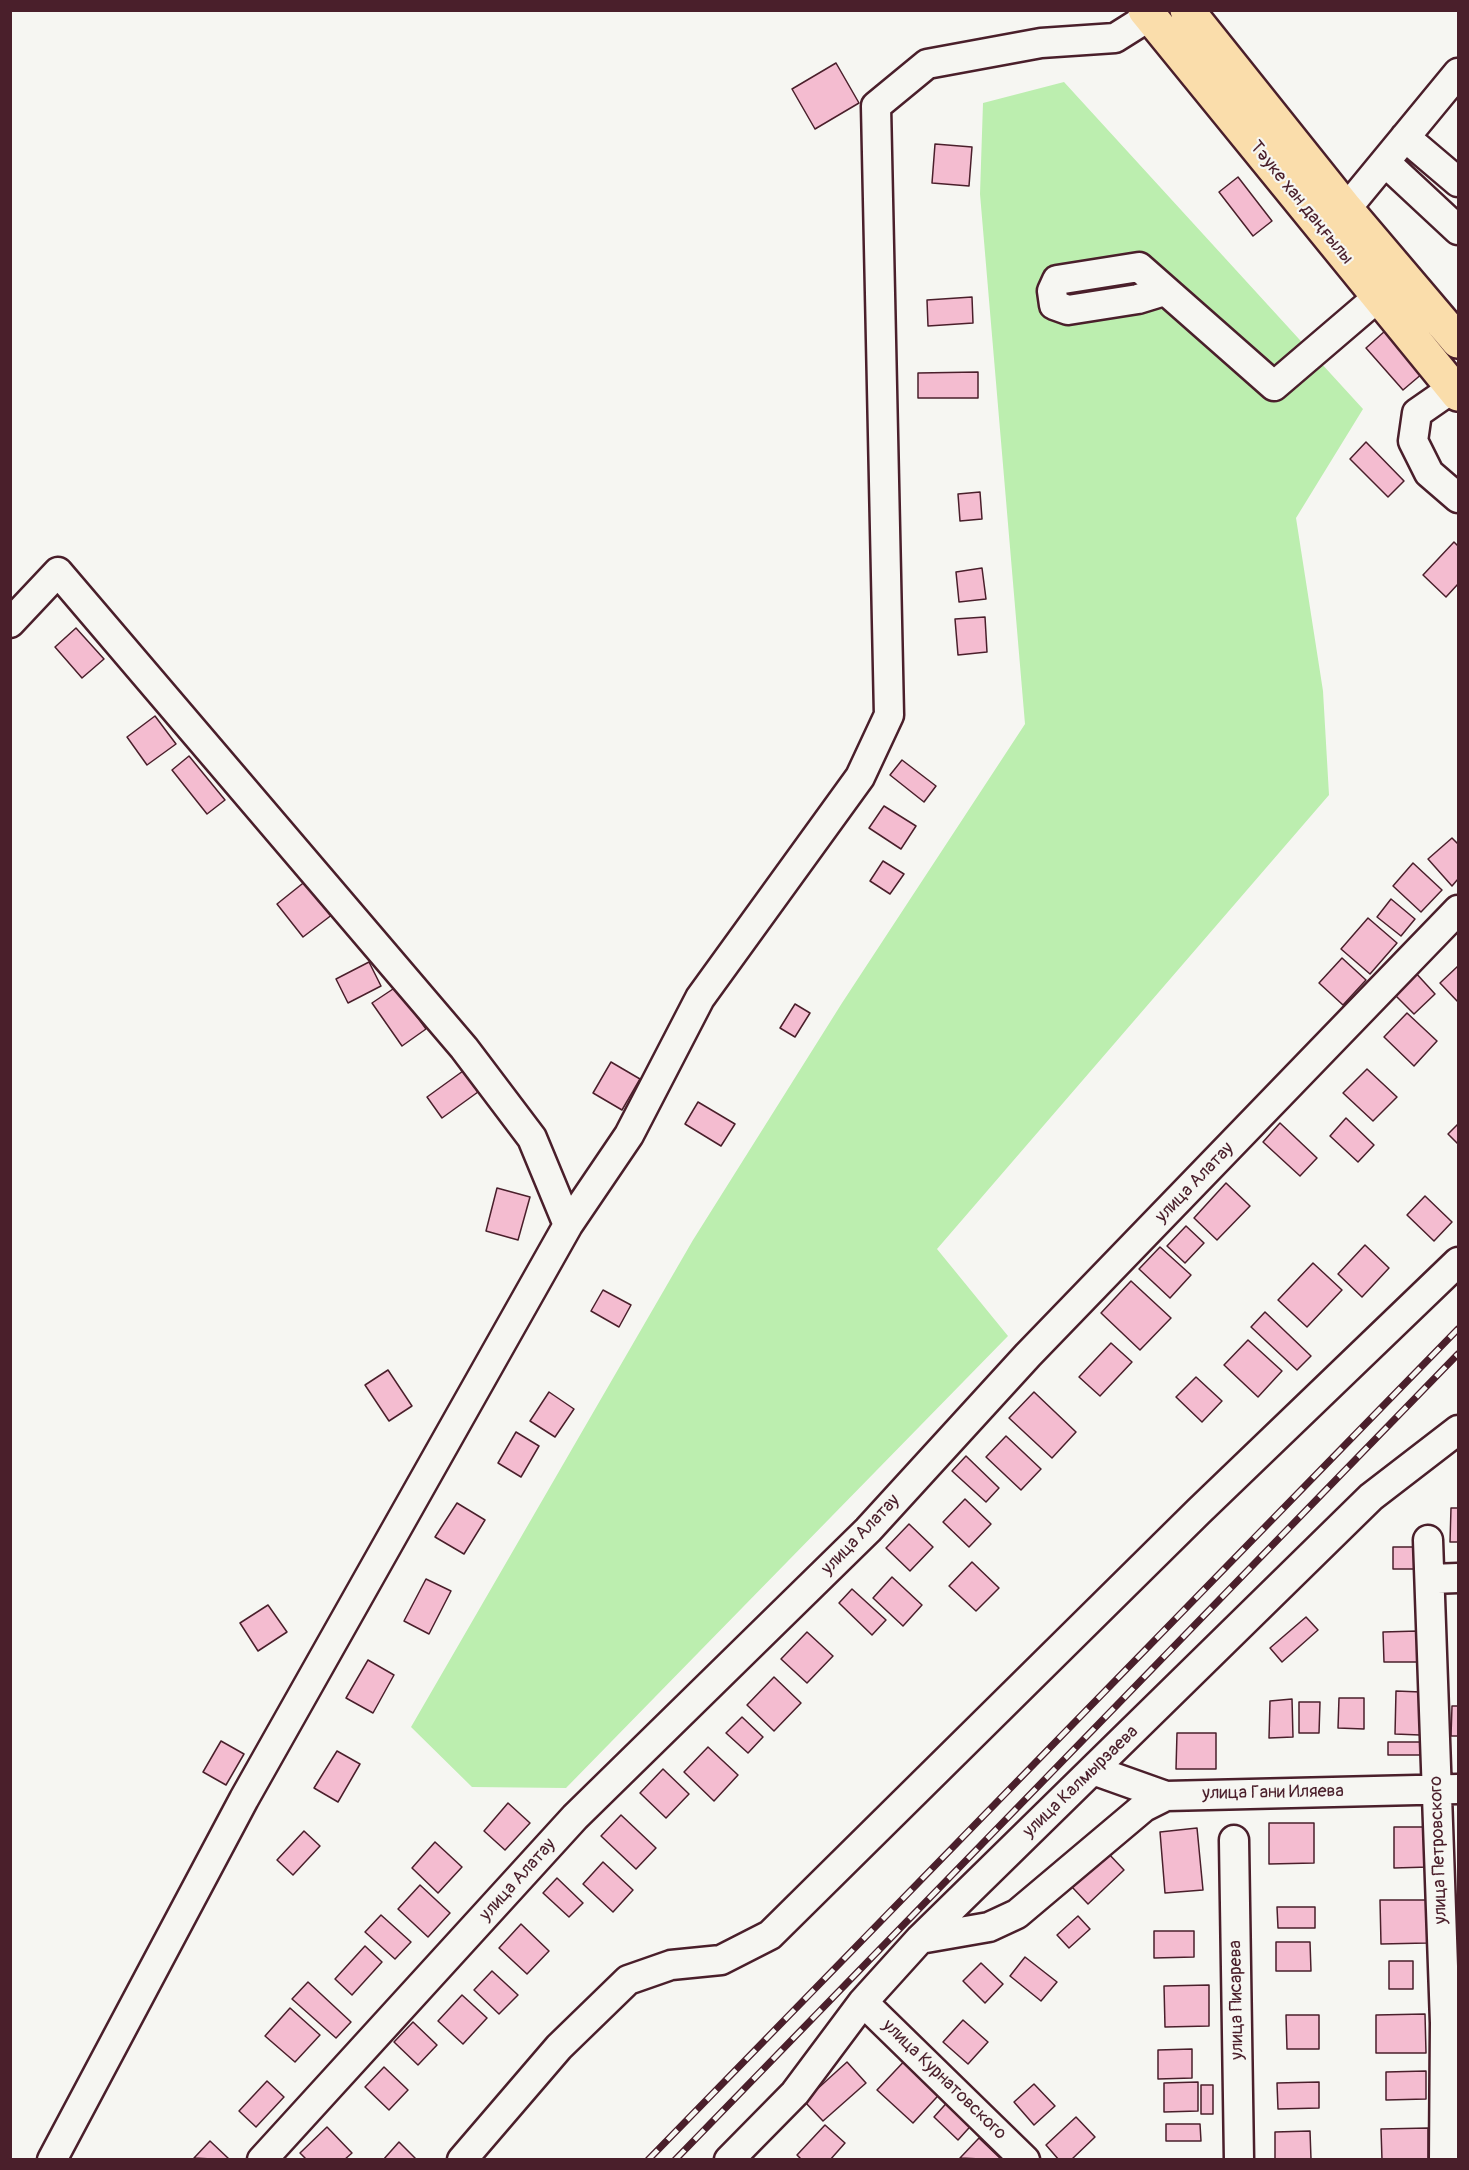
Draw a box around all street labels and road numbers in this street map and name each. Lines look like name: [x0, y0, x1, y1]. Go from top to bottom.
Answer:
street label: Тәуке хан даңғылы: [1245, 137, 1357, 269]
street label: улица Алатау: [1151, 1138, 1239, 1228]
street label: улица Алатау: [817, 1490, 905, 1580]
street label: улица Калмырзаева: [1019, 1721, 1143, 1843]
street label: улица Петровского: [1426, 1775, 1452, 1925]
street label: улица Гани Иляева: [1202, 1781, 1344, 1805]
street label: улица Алатау: [475, 1834, 561, 1926]
street label: улица Писарева: [1225, 1940, 1249, 2060]
street label: улица Курнатовского: [877, 2015, 1011, 2145]

